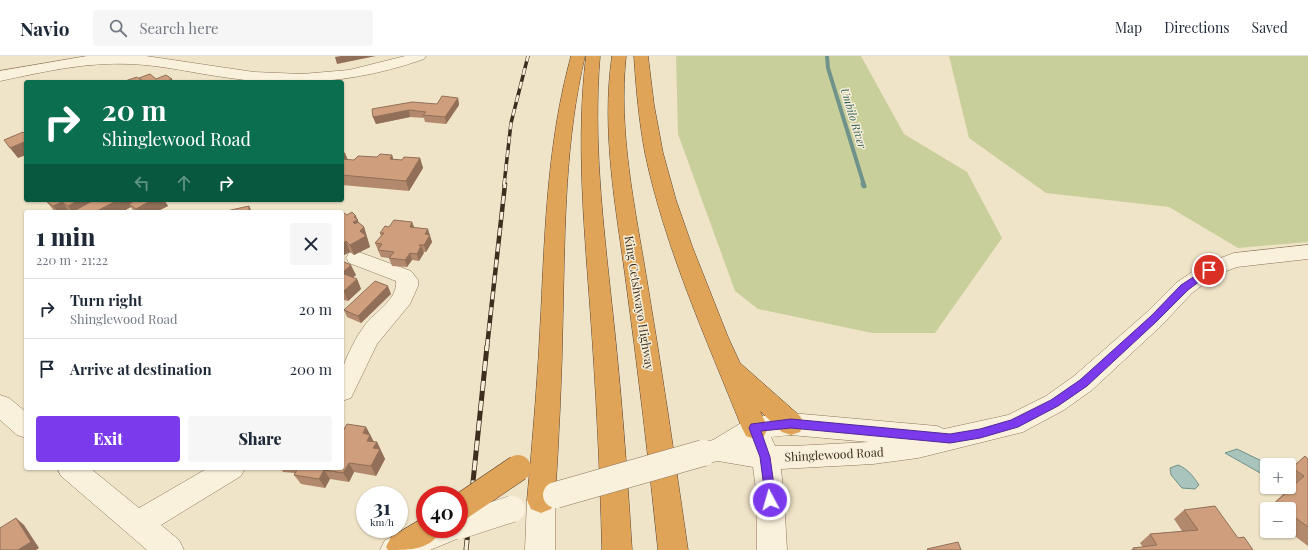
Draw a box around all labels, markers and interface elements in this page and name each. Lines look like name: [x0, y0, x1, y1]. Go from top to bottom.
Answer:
search box: [93, 10, 373, 46]
text: Navio: [20, 15, 69, 41]
icon: search: [107, 17, 129, 39]
text: Search here: [139, 18, 219, 38]
text: Map: [1115, 18, 1142, 37]
text: Directions: [1164, 18, 1230, 37]
text: Saved: [1252, 18, 1288, 37]
water label: Umbilo River: [838, 86, 870, 150]
text: 20 m: [102, 91, 167, 128]
icon: right: [36, 96, 88, 148]
text: Shinglewood Road: [102, 127, 251, 151]
icon: left: [131, 172, 153, 194]
icon: ahead: [173, 172, 195, 194]
icon: right: [215, 172, 237, 194]
text: 1 min: [36, 220, 95, 252]
button: close: [290, 223, 332, 265]
street label: King Cetshwayo Highway: [621, 234, 659, 372]
text: 220 m · 21:22: [36, 251, 108, 268]
pin: [1192, 253, 1226, 287]
icon: arrive: [1198, 259, 1220, 281]
text: Turn right: [70, 290, 143, 310]
icon: right: [36, 298, 58, 320]
text: 20 m: [299, 299, 332, 319]
text: Shinglewood Road: [70, 310, 178, 327]
icon: arrive: [36, 358, 58, 380]
text: Arrive at destination: [70, 359, 212, 379]
text: 200 m: [290, 359, 332, 379]
button: Exit: [36, 416, 180, 462]
button: Share: [188, 416, 332, 462]
street label: Shinglewood Road: [784, 443, 884, 465]
map controls: [1260, 458, 1296, 538]
button: +: [1260, 458, 1296, 494]
position arrow: [749, 479, 791, 521]
speed limit sign: 40: [416, 486, 468, 538]
text: 31: [373, 493, 391, 520]
button: −: [1260, 502, 1296, 538]
text: km/h: [370, 515, 394, 529]

